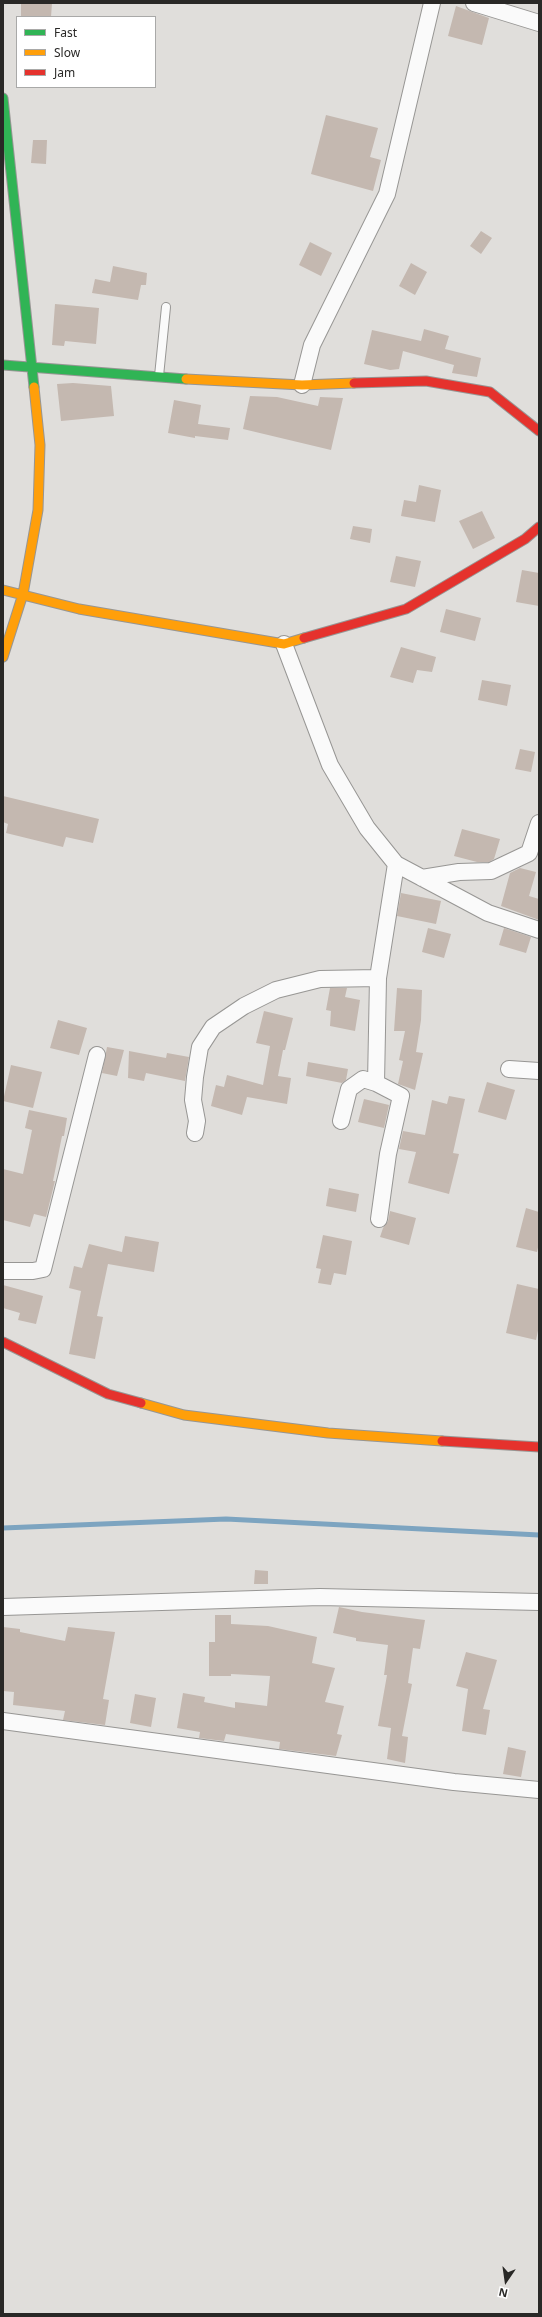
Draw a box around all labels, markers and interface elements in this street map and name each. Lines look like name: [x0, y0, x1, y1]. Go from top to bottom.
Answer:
legend: [16, 16, 156, 88]
text: Fast: [54, 24, 77, 41]
text: Slow: [54, 44, 80, 61]
text: Jam: [54, 64, 75, 81]
north arrow: [486, 2261, 526, 2301]
text: N: [497, 2285, 509, 2301]

